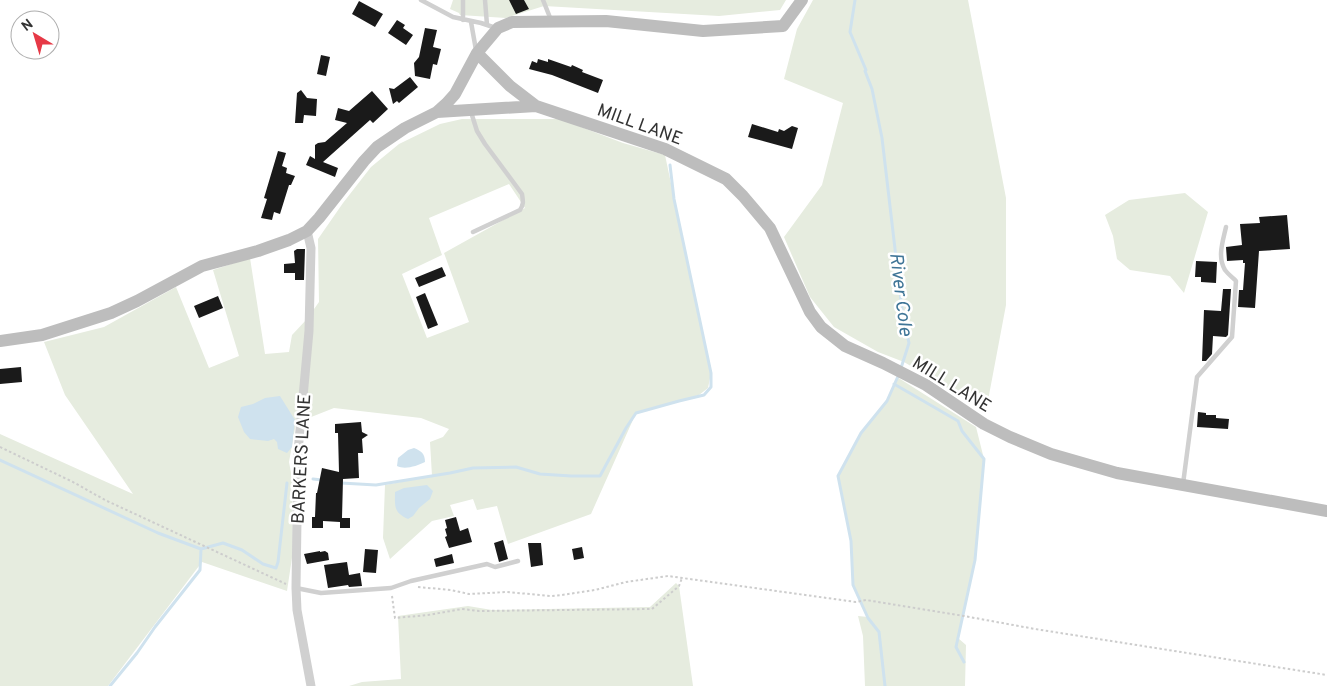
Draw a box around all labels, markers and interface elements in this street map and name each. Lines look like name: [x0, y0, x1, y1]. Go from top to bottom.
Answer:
north arrow: [10, 10, 60, 60]
text: N: [19, 16, 37, 36]
street label: MILL LANE: [594, 99, 685, 151]
water label: River Cole: [883, 251, 917, 337]
street label: MILL LANE: [907, 352, 995, 419]
street label: BARKERS LANE: [288, 394, 317, 525]

